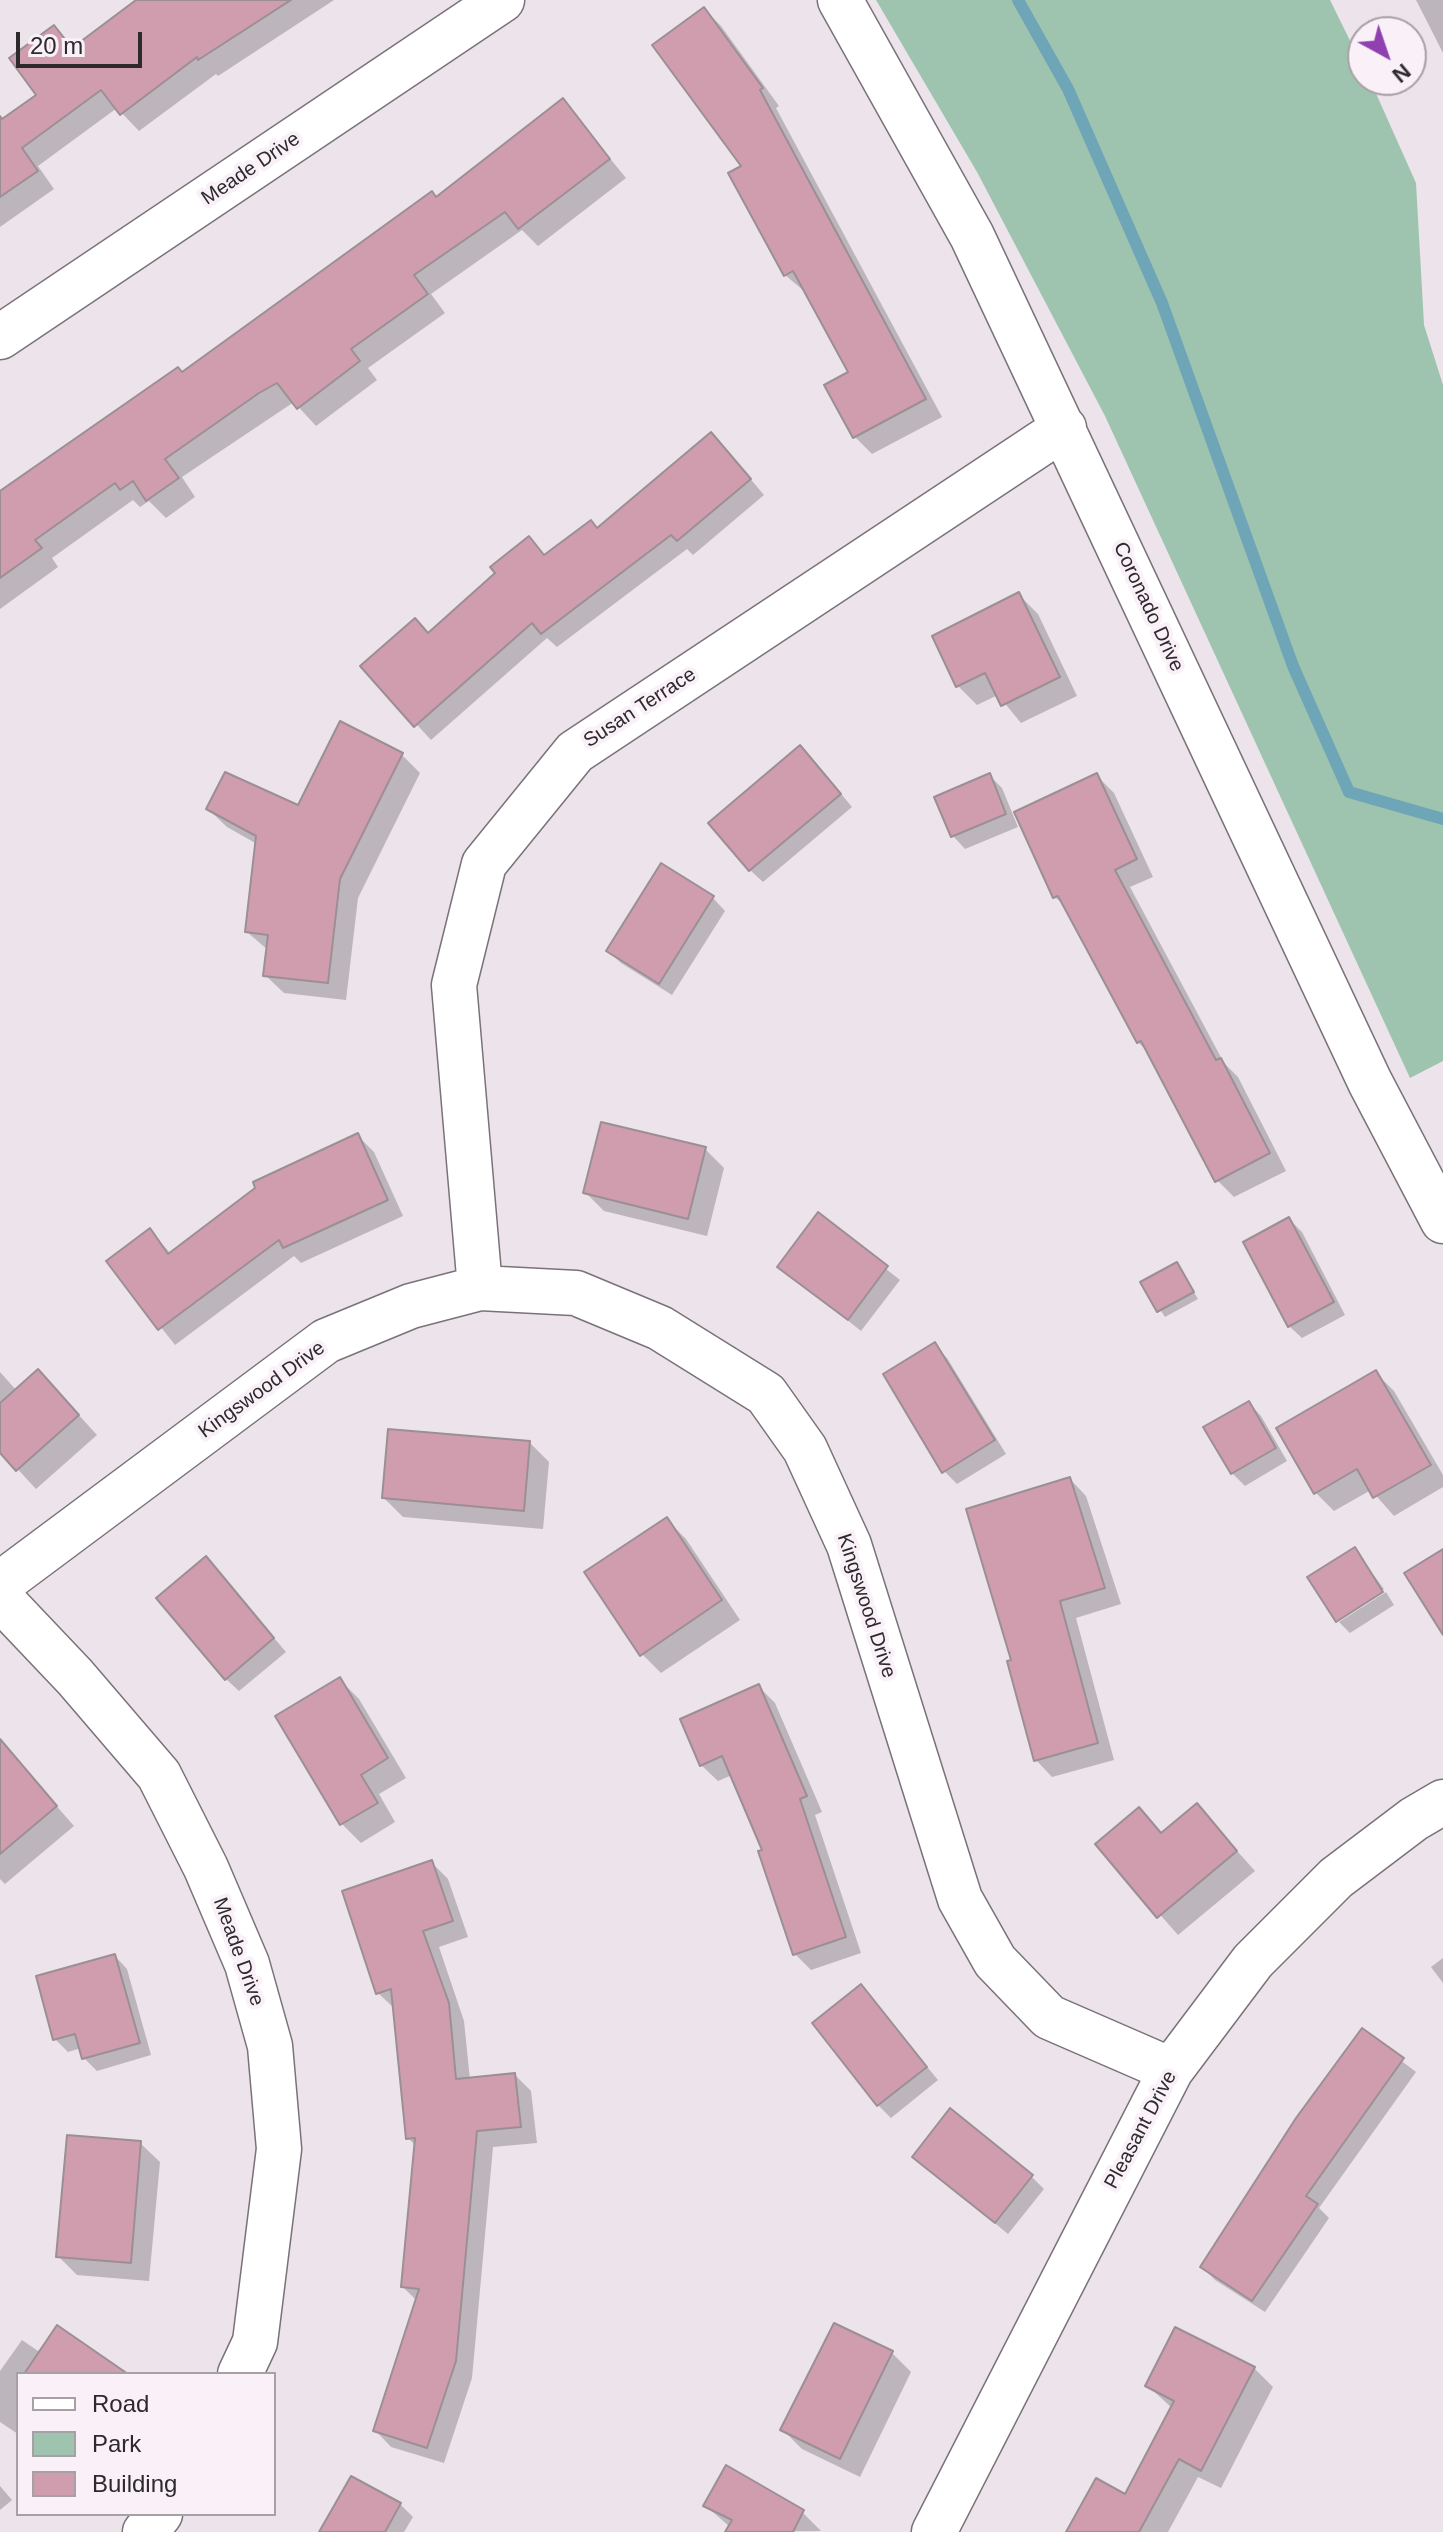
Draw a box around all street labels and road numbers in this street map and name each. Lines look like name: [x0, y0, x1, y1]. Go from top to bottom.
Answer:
street label: Meade Drive: [197, 127, 305, 211]
street label: Coronado Drive: [1108, 538, 1188, 676]
street label: Susan Terrace: [579, 663, 701, 753]
street label: Kingswood Drive: [194, 1336, 330, 1444]
street label: Kingswood Drive: [831, 1531, 901, 1681]
street label: Meade Drive: [207, 1895, 269, 2009]
street label: Pleasant Drive: [1100, 2067, 1182, 2193]

